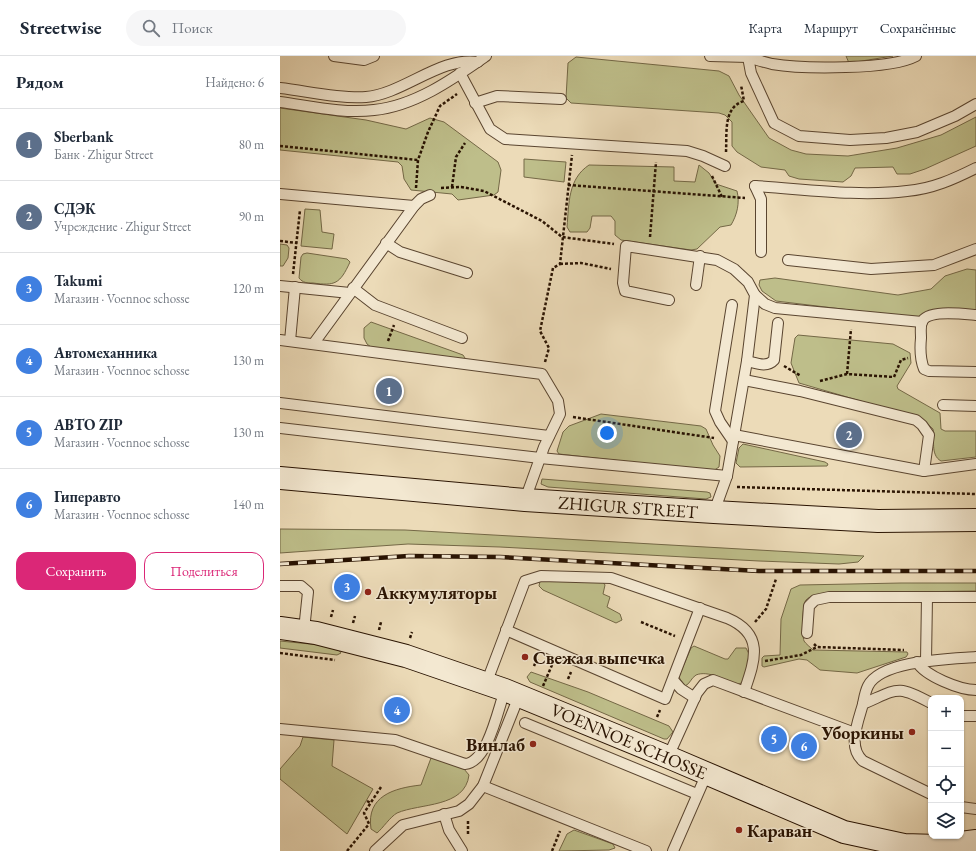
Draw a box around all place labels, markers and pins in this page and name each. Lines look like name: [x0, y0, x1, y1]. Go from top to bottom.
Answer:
pin: 1: [376, 376, 402, 406]
pin: 2: [836, 420, 862, 450]
pin: 3: [334, 572, 360, 602]
place label: Аккумуляторы: [375, 581, 497, 604]
marker: Аккумуляторы: [363, 587, 373, 597]
place label: Свежая выпечка: [533, 646, 665, 669]
marker: Свежая выпечка: [520, 652, 530, 662]
pin: 4: [384, 695, 410, 725]
place label: Уборкины: [821, 721, 904, 744]
pin: 5: [761, 724, 787, 754]
marker: Уборкины: [907, 727, 917, 737]
pin: 6: [791, 731, 817, 761]
place label: Винлаб: [466, 733, 525, 756]
marker: Винлаб: [528, 739, 538, 749]
place label: Караван: [747, 819, 813, 842]
marker: Караван: [734, 825, 744, 835]

